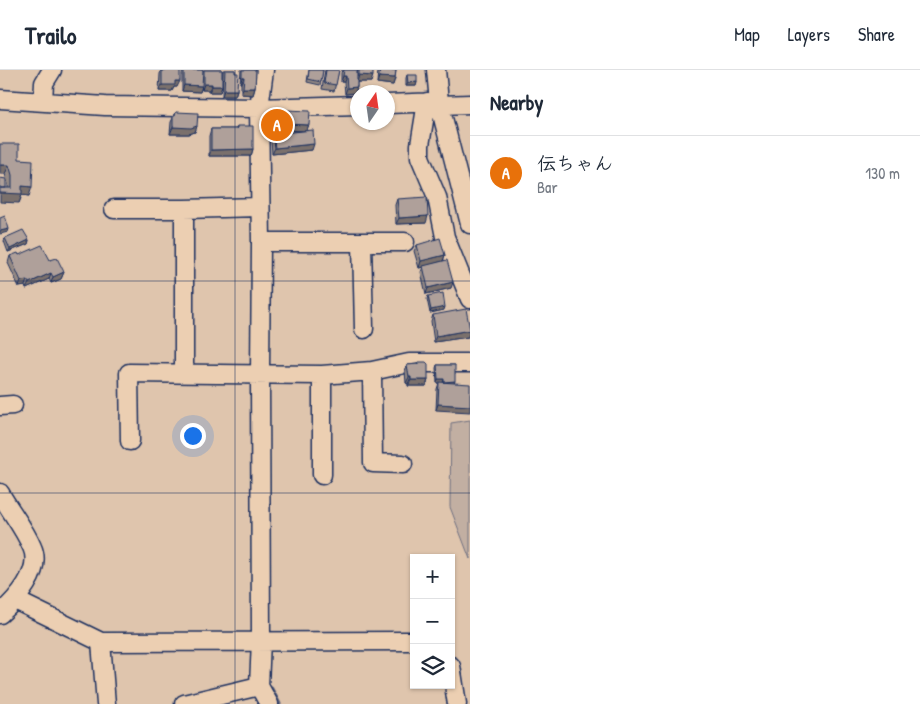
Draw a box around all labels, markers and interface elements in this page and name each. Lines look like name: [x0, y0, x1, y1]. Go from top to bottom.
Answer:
text: Trailo: [25, 19, 76, 51]
text: Map: [734, 22, 760, 47]
text: Layers: [788, 22, 830, 47]
text: Share: [858, 22, 895, 47]
north arrow: [350, 85, 395, 130]
text: Nearby: [490, 88, 543, 117]
pin: A: [261, 106, 293, 144]
text: 伝ちゃん: [537, 150, 613, 176]
text: A: [502, 162, 510, 184]
text: 130 m: [865, 162, 900, 184]
text: Bar: [537, 176, 558, 198]
your location: [180, 423, 206, 449]
map controls: [410, 554, 455, 689]
button: +: [410, 554, 455, 599]
button: −: [410, 599, 455, 644]
button: layers: [410, 644, 455, 689]

